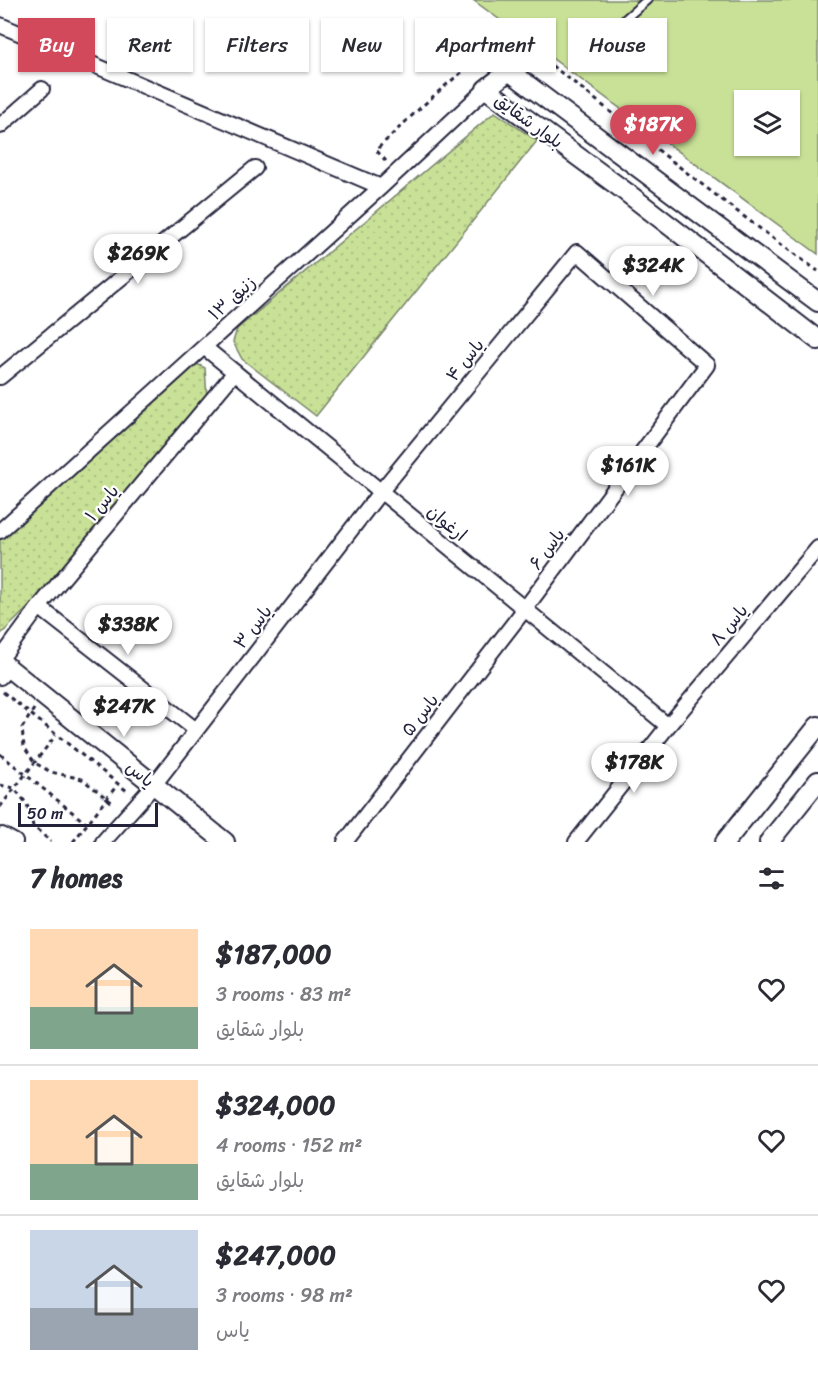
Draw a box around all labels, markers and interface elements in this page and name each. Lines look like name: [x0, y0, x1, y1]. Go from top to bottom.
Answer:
chip: Buy: [18, 18, 95, 72]
chip: Rent: [107, 18, 193, 72]
chip: Filters: [205, 18, 309, 72]
chip: New: [321, 18, 403, 72]
chip: Apartment: [415, 18, 556, 72]
chip: House: [568, 18, 667, 72]
street label: بلوار شقایق: [487, 85, 571, 157]
map controls: [734, 90, 800, 156]
button: layers: [734, 90, 800, 156]
pin: $187K: [611, 105, 695, 156]
text: $187K: [624, 107, 682, 142]
pin: $269K: [96, 234, 180, 285]
text: $269K: [108, 236, 168, 271]
pin: $324K: [611, 246, 695, 297]
text: $324K: [623, 248, 683, 283]
street label: زنبق ۱۳: [201, 267, 263, 329]
street label: یاس ۴: [437, 331, 493, 389]
pin: $161K: [586, 446, 670, 497]
text: $161K: [601, 448, 655, 483]
street label: یاس ۱: [76, 477, 128, 529]
street label: ارغوان: [419, 496, 475, 550]
street label: یاس ۶: [520, 521, 574, 577]
street label: یاس ۸: [701, 596, 757, 654]
street label: یاس ۳: [225, 598, 281, 656]
pin: $338K: [86, 605, 170, 656]
text: $338K: [98, 607, 158, 642]
street label: یاس ۵: [393, 686, 447, 744]
pin: $247K: [82, 687, 166, 738]
text: $247K: [93, 689, 155, 724]
pin: $178K: [592, 743, 676, 794]
text: $178K: [605, 745, 663, 780]
street label: یاس: [118, 752, 162, 796]
text: 50 m: [27, 799, 63, 828]
scale bar: [18, 800, 158, 828]
text: 7 homes: [30, 855, 122, 901]
icon: filters: [755, 862, 788, 895]
text: $187,000: [216, 931, 331, 977]
icon: home: [78, 953, 150, 1025]
icon: heart: [755, 973, 788, 1006]
text: 3 rooms · 83 m²: [216, 977, 351, 1012]
text: بلوار شقایق: [216, 1012, 304, 1047]
text: $324,000: [216, 1082, 335, 1128]
icon: home: [78, 1104, 150, 1176]
icon: heart: [755, 1124, 788, 1157]
text: 4 rooms · 152 m²: [216, 1128, 362, 1163]
text: بلوار شقایق: [216, 1163, 304, 1198]
text: $247,000: [216, 1232, 336, 1278]
icon: home: [78, 1254, 150, 1326]
icon: heart: [755, 1274, 788, 1307]
text: 3 rooms · 98 m²: [216, 1278, 353, 1313]
text: یاس: [216, 1313, 250, 1348]

